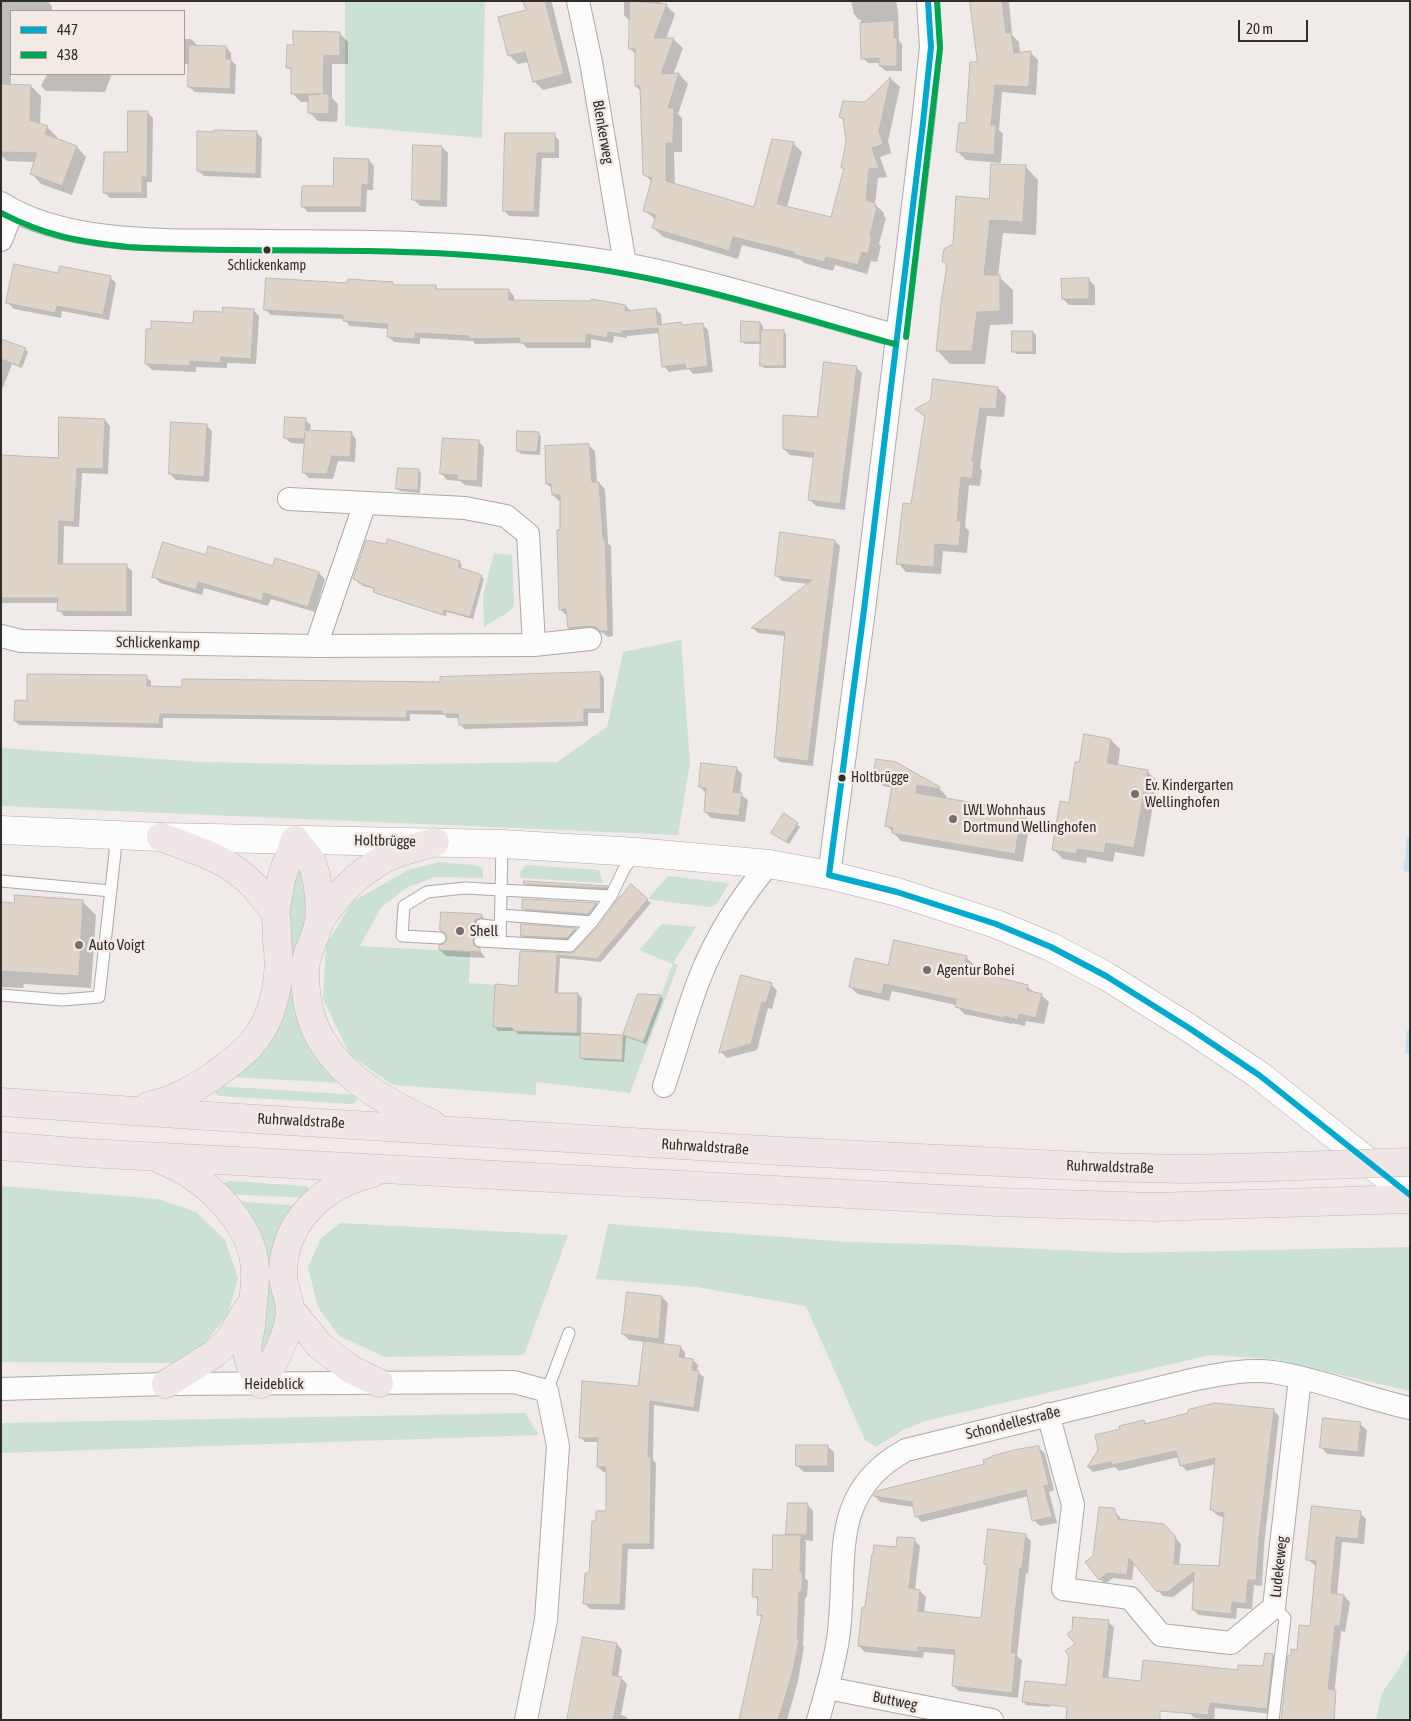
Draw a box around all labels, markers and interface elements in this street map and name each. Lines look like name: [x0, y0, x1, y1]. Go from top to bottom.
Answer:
legend: [10, 10, 185, 75]
scale bar: [1241, 10, 1311, 42]
text: 20 m: [1246, 20, 1273, 37]
text: 447: [57, 21, 78, 38]
text: 438: [57, 46, 78, 63]
street label: Blenkerweg: [589, 99, 617, 165]
marker: Schlickenkamp: [262, 245, 272, 255]
place label: Schlickenkamp: [228, 258, 306, 274]
street label: Schlickenkamp: [116, 633, 200, 653]
place label: Holtbrügge: [851, 770, 909, 786]
marker: Holtbrügge: [837, 773, 847, 783]
place label: Ev. Kindergarten Wellinghofen: [1145, 776, 1233, 811]
marker: Ev. Kindergarten Wellinghofen: [1129, 788, 1141, 800]
place label: LWL Wohnhaus Dortmund Wellinghofen: [963, 801, 1096, 836]
marker: LWL Wohnhaus Dortmund Wellinghofen: [947, 813, 959, 825]
street label: Holtbrügge: [354, 831, 416, 851]
place label: Shell: [470, 922, 498, 940]
marker: Shell: [454, 925, 466, 937]
place label: Auto Voigt: [89, 936, 145, 954]
marker: Auto Voigt: [73, 939, 85, 951]
place label: Agentur Bohei: [937, 961, 1014, 979]
marker: Agentur Bohei: [921, 964, 933, 976]
street label: Ruhrwaldstraße: [257, 1110, 345, 1132]
street label: Ruhrwaldstraße: [661, 1135, 749, 1159]
street label: Ruhrwaldstraße: [1066, 1156, 1154, 1178]
street label: Heideblick: [244, 1375, 304, 1393]
street label: Schondellestraße: [964, 1403, 1062, 1443]
street label: Ludekeweg: [1267, 1535, 1291, 1599]
street label: Buttweg: [871, 1688, 919, 1714]

